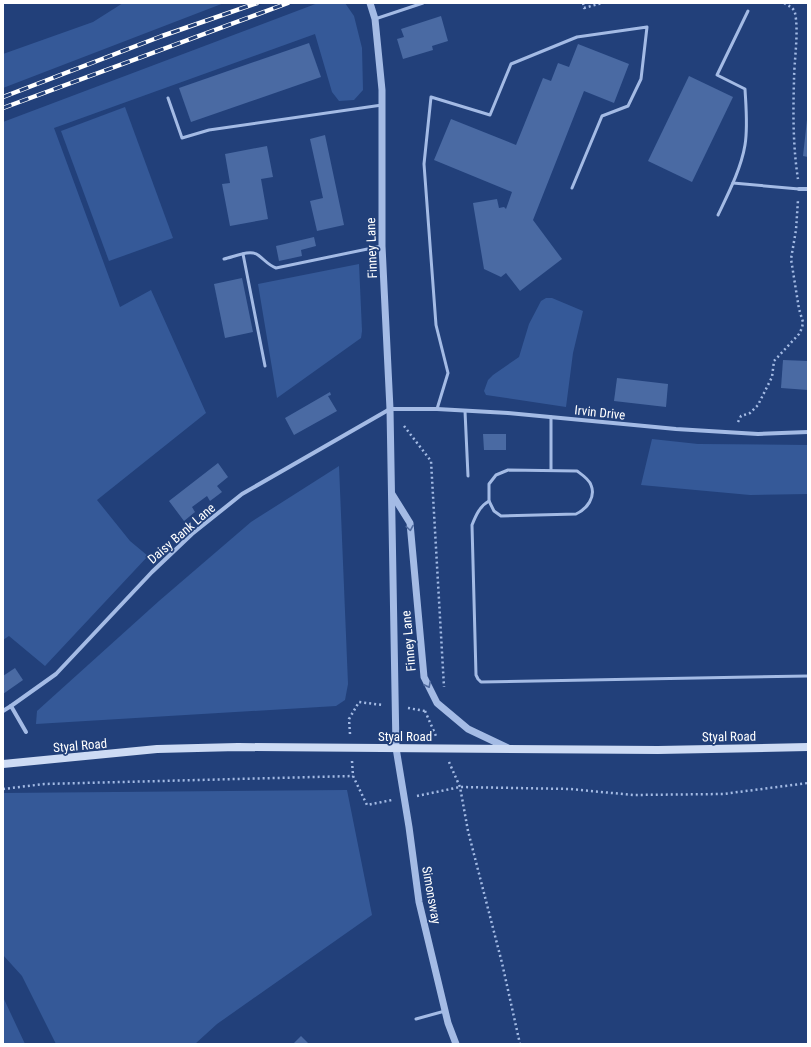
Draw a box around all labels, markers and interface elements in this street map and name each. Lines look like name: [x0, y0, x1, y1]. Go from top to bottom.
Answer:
street label: Finney Lane: [363, 217, 380, 279]
street label: Irvin Drive: [574, 402, 626, 423]
street label: Daisy Bank Lane: [145, 500, 218, 567]
one-way arrow: [405, 525, 413, 531]
street label: Finney Lane: [398, 610, 419, 672]
one-way arrow: [423, 680, 430, 688]
street label: Styal Road: [378, 729, 432, 744]
street label: Styal Road: [702, 729, 756, 744]
street label: Styal Road: [52, 736, 108, 755]
street label: Simonsway: [419, 865, 444, 926]

